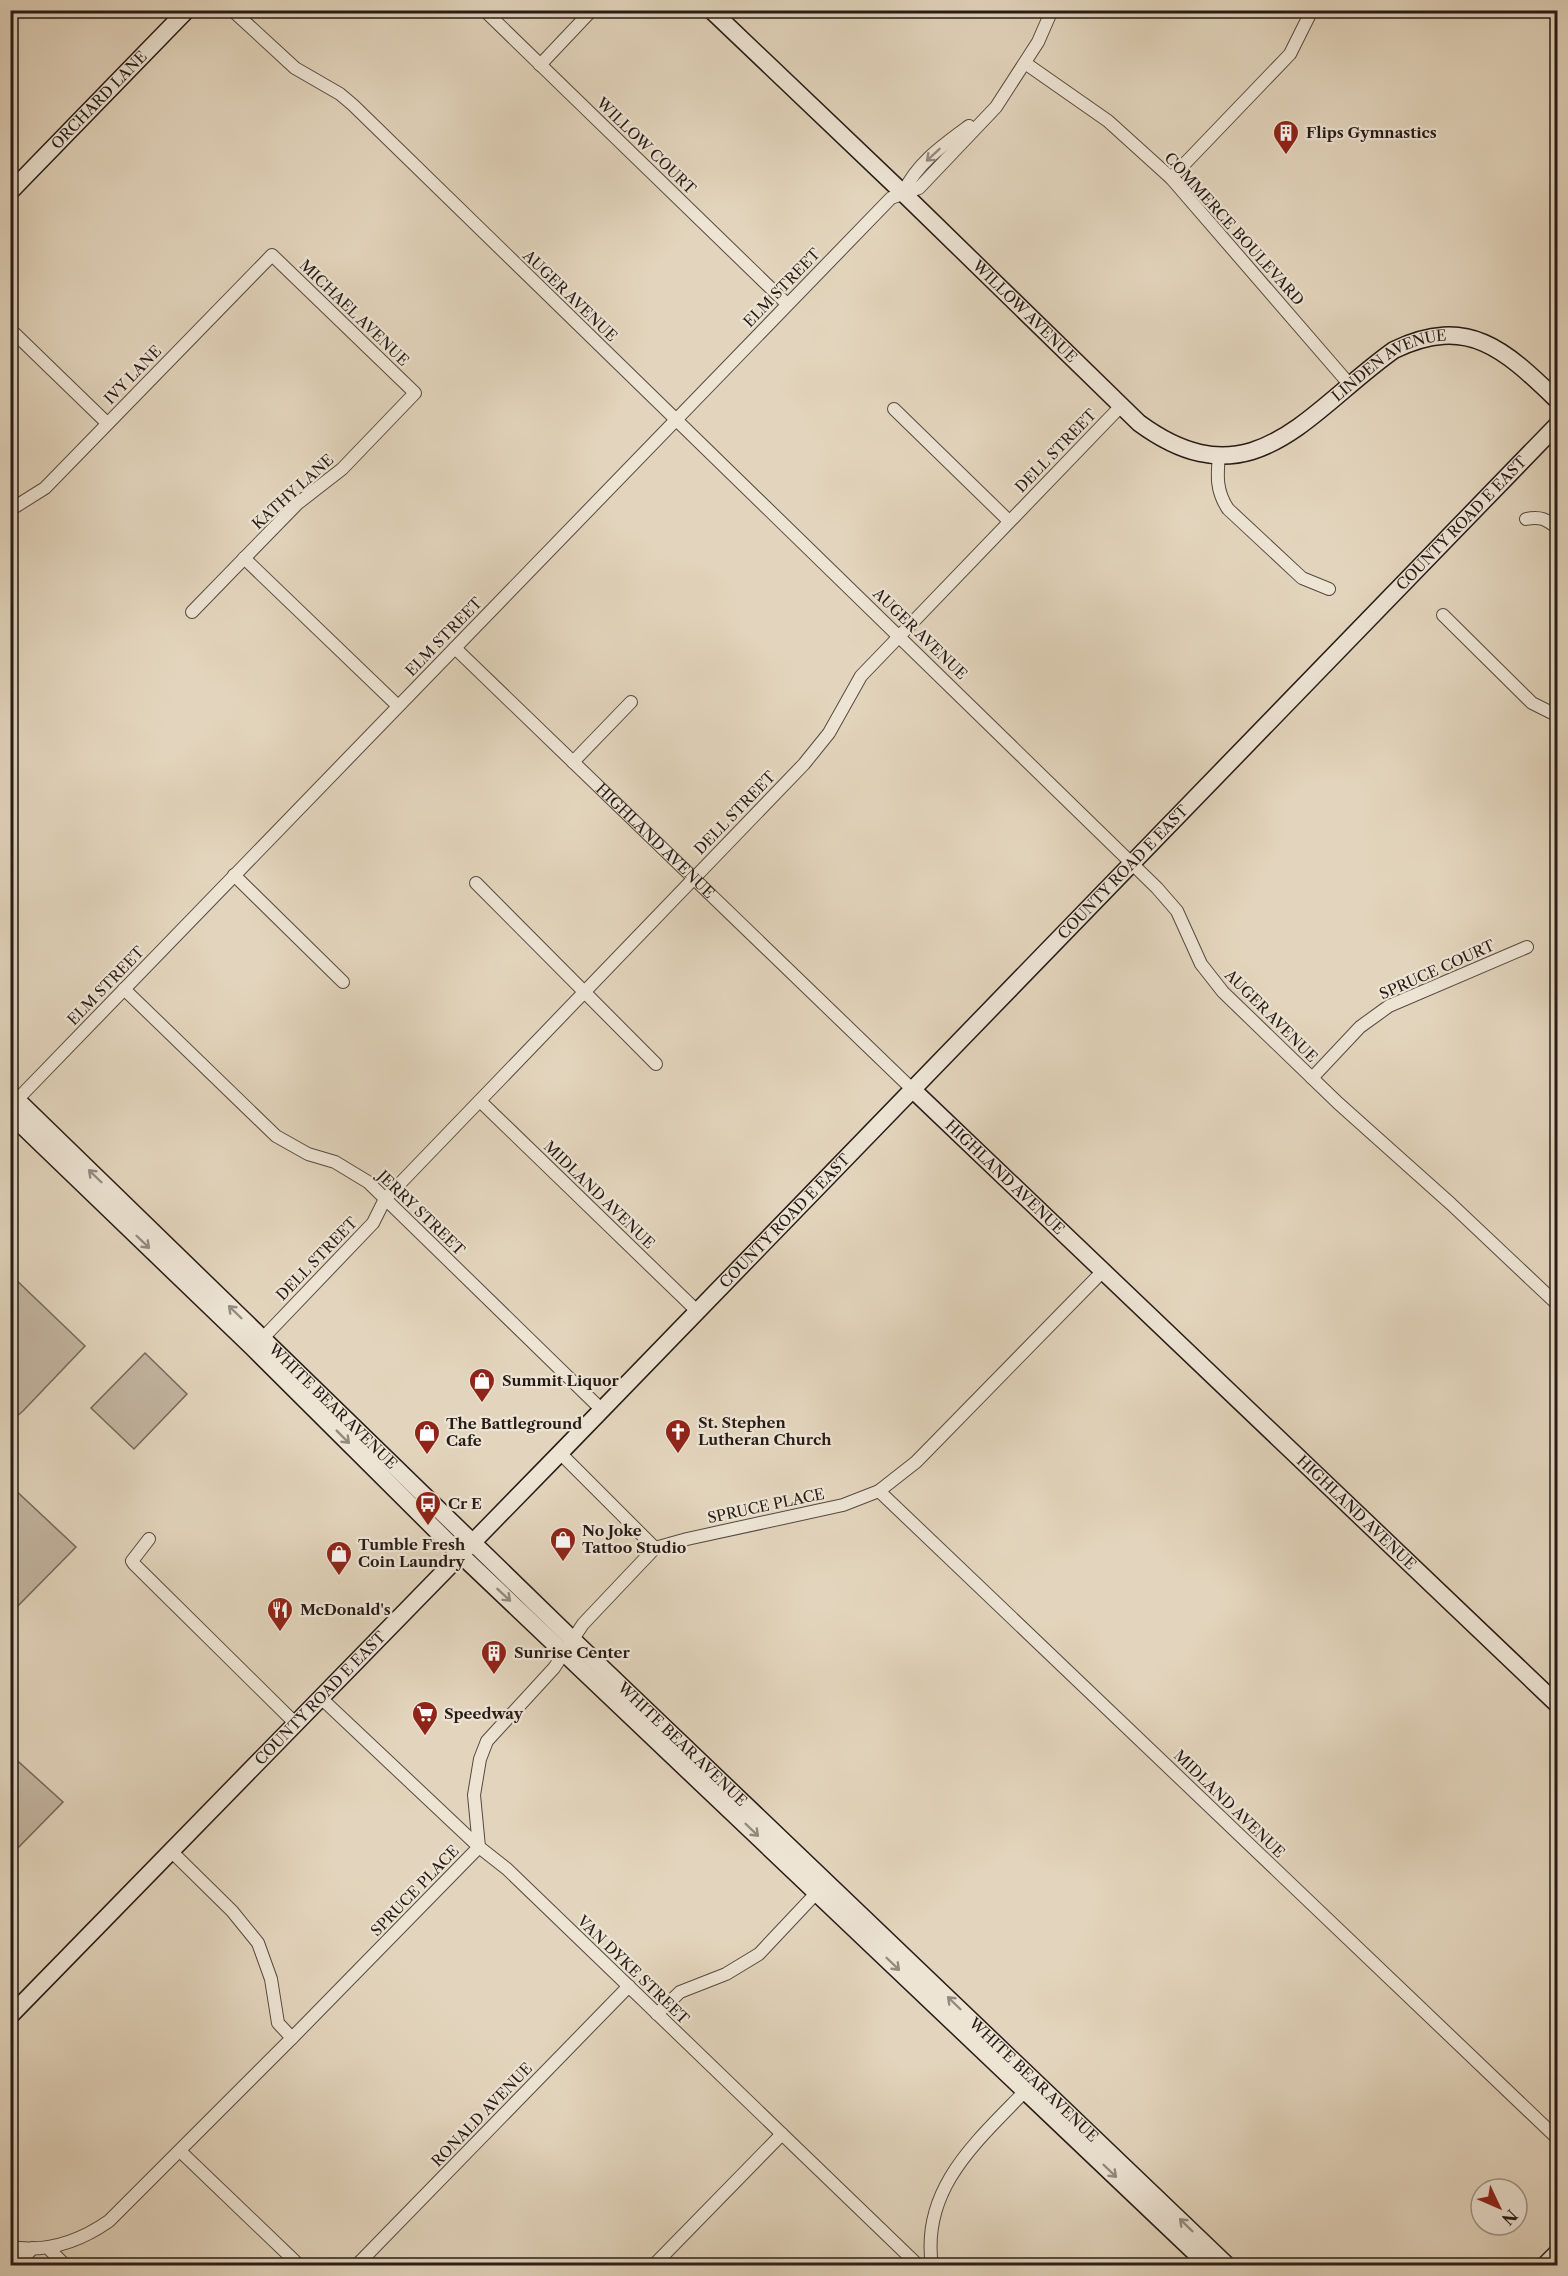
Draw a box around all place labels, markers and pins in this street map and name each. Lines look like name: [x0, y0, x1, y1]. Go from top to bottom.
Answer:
building icon: Flips Gymnastics: [1271, 118, 1301, 156]
place label: Flips Gymnastics: [1306, 123, 1437, 142]
shop icon: Summit Liquor: [467, 1366, 497, 1404]
place label: Summit Liquor: [502, 1371, 620, 1390]
place label: St. Stephen Lutheran Church: [698, 1413, 832, 1449]
place label: The Battleground Cafe: [446, 1414, 582, 1450]
church icon: St. Stephen Lutheran Church: [663, 1417, 693, 1455]
shop icon: The Battleground Cafe: [412, 1418, 442, 1456]
bus stop icon: Cr E: [413, 1489, 443, 1527]
place label: Cr E: [448, 1494, 482, 1513]
place label: No Joke Tattoo Studio: [582, 1521, 686, 1557]
shop icon: No Joke Tattoo Studio: [548, 1525, 578, 1563]
place label: Tumble Fresh Coin Laundry: [358, 1535, 466, 1571]
shop icon: Tumble Fresh Coin Laundry: [324, 1539, 354, 1577]
restaurant icon: McDonald's: [265, 1595, 295, 1633]
place label: McDonald's: [300, 1600, 391, 1619]
building icon: Sunrise Center: [479, 1638, 509, 1676]
place label: Sunrise Center: [514, 1643, 630, 1662]
supermarket icon: Speedway: [410, 1699, 440, 1737]
place label: Speedway: [444, 1704, 524, 1723]

